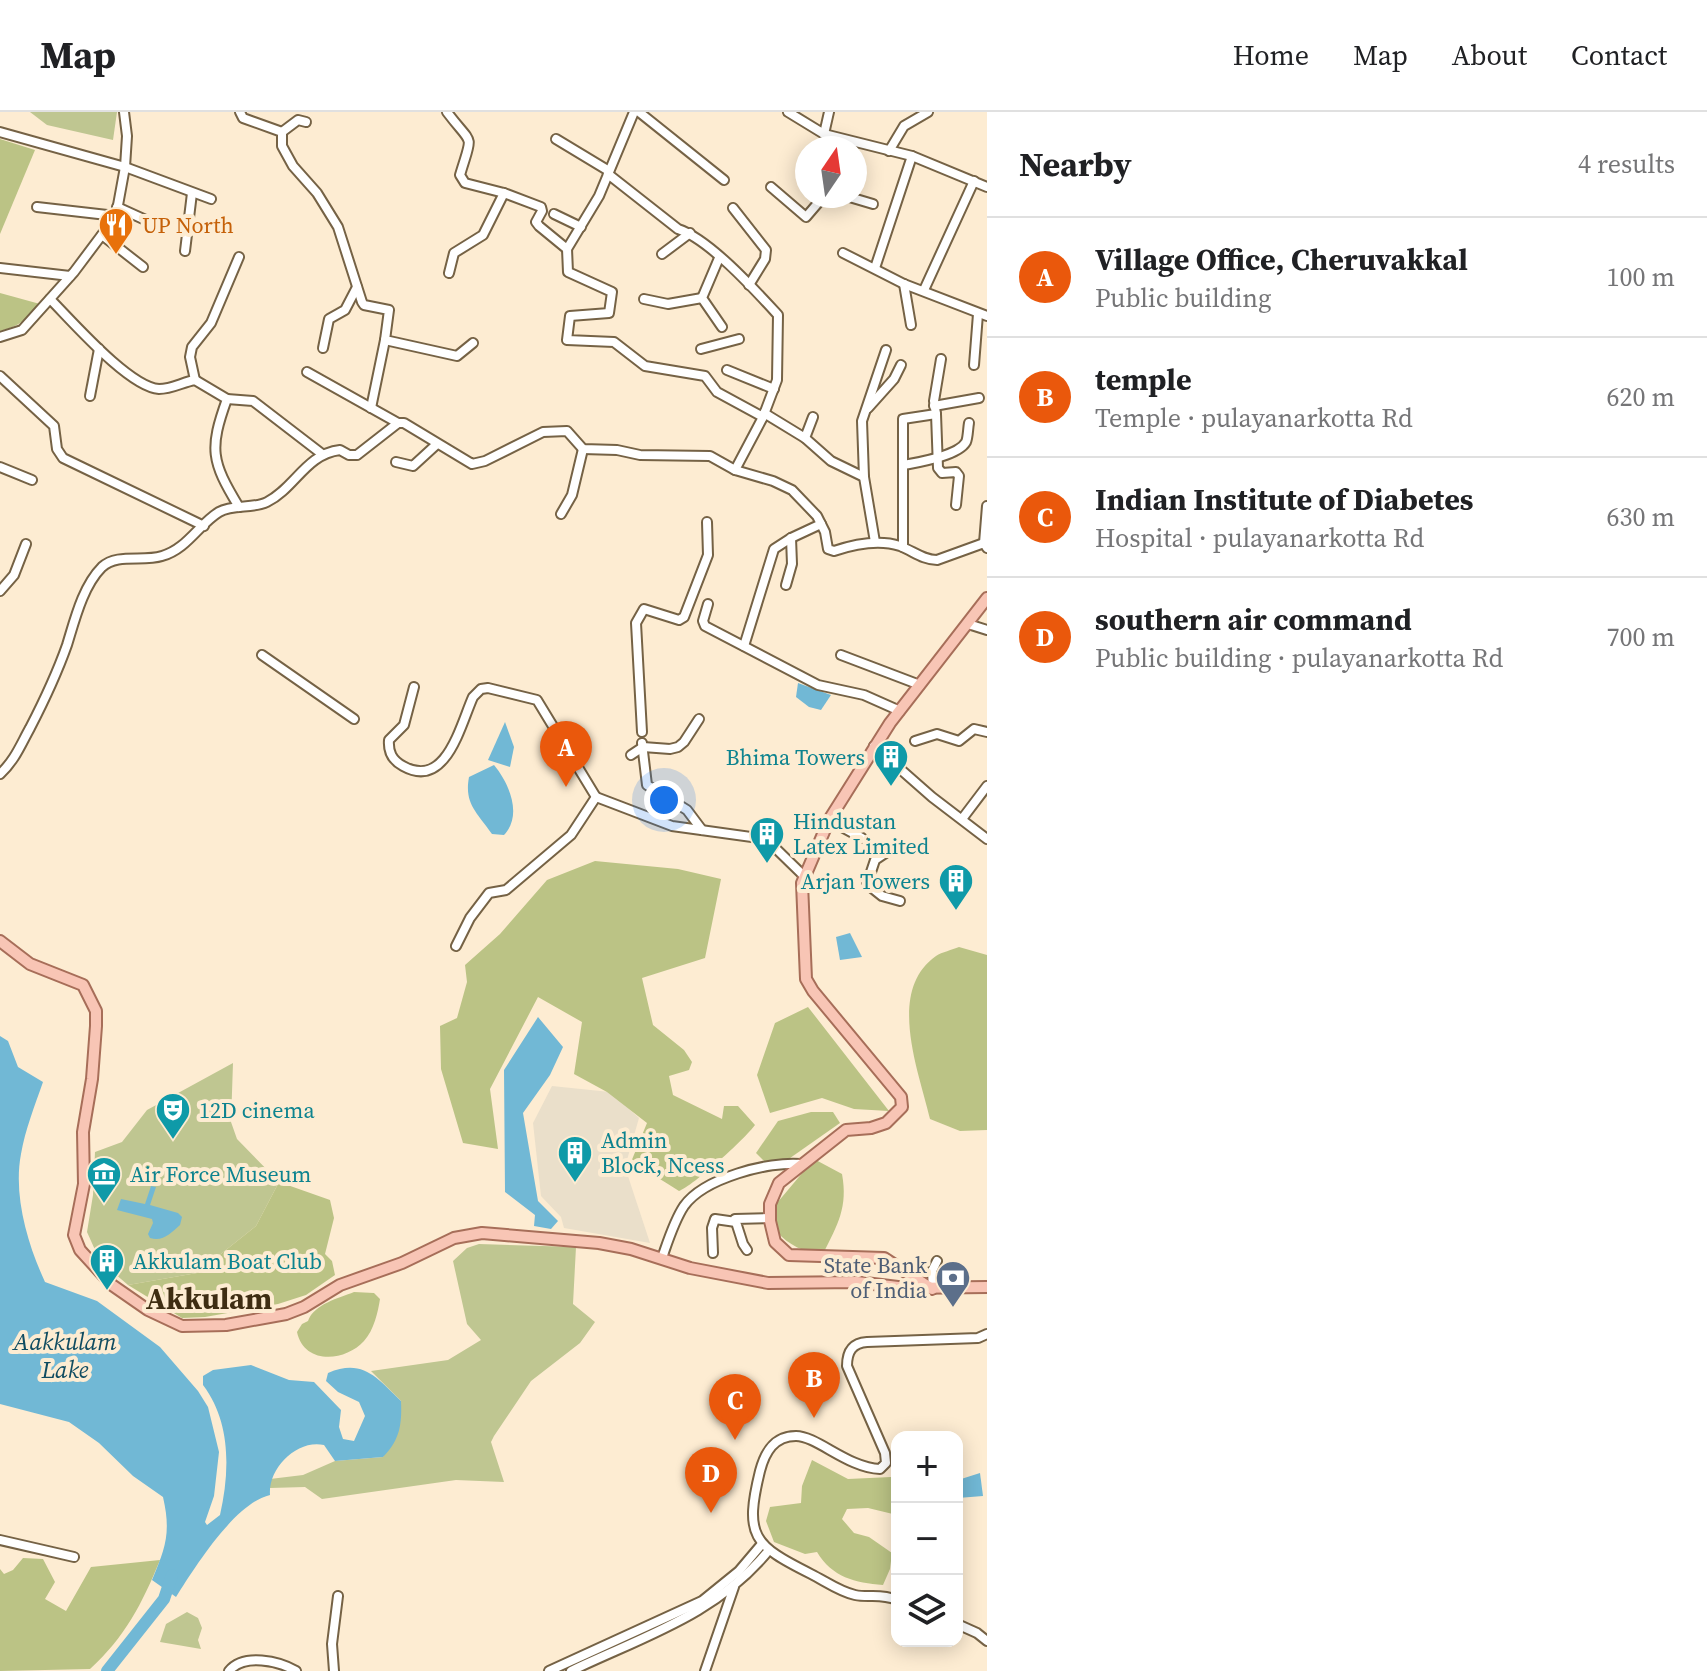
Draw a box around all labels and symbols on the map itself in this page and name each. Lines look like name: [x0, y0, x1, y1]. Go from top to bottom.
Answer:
north arrow: [795, 136, 867, 208]
restaurant icon: UP North: [97, 206, 135, 256]
place label: UP North: [142, 210, 234, 240]
pin: A: [540, 721, 592, 787]
building icon: Bhima Towers: [872, 738, 910, 788]
place label: Bhima Towers: [726, 742, 865, 772]
your location: [644, 780, 684, 820]
place label: Hindustan Latex Limited: [793, 806, 930, 861]
building icon: Hindustan Latex Limited: [748, 815, 786, 865]
building icon: Arjan Towers: [937, 862, 975, 912]
place label: Arjan Towers: [801, 866, 930, 896]
theatre icon: 12D cinema: [154, 1091, 192, 1141]
place label: 12D cinema: [199, 1095, 315, 1125]
place label: Admin Block, Ncess: [601, 1125, 724, 1180]
building icon: Admin Block, Ncess: [556, 1134, 594, 1184]
museum icon: Air Force Museum: [85, 1155, 123, 1205]
place label: Air Force Museum: [130, 1159, 311, 1189]
building icon: Akkulam Boat Club: [88, 1242, 126, 1292]
place label: Akkulam Boat Club: [133, 1246, 322, 1276]
place label: State Bank of India: [824, 1250, 928, 1305]
bank icon: State Bank of India: [934, 1259, 972, 1309]
district label: Akkulam: [146, 1278, 272, 1319]
water label: Aakkulam Lake: [11, 1325, 117, 1386]
pin: B: [788, 1352, 840, 1418]
pin: C: [709, 1374, 761, 1440]
pin: D: [685, 1447, 737, 1513]

